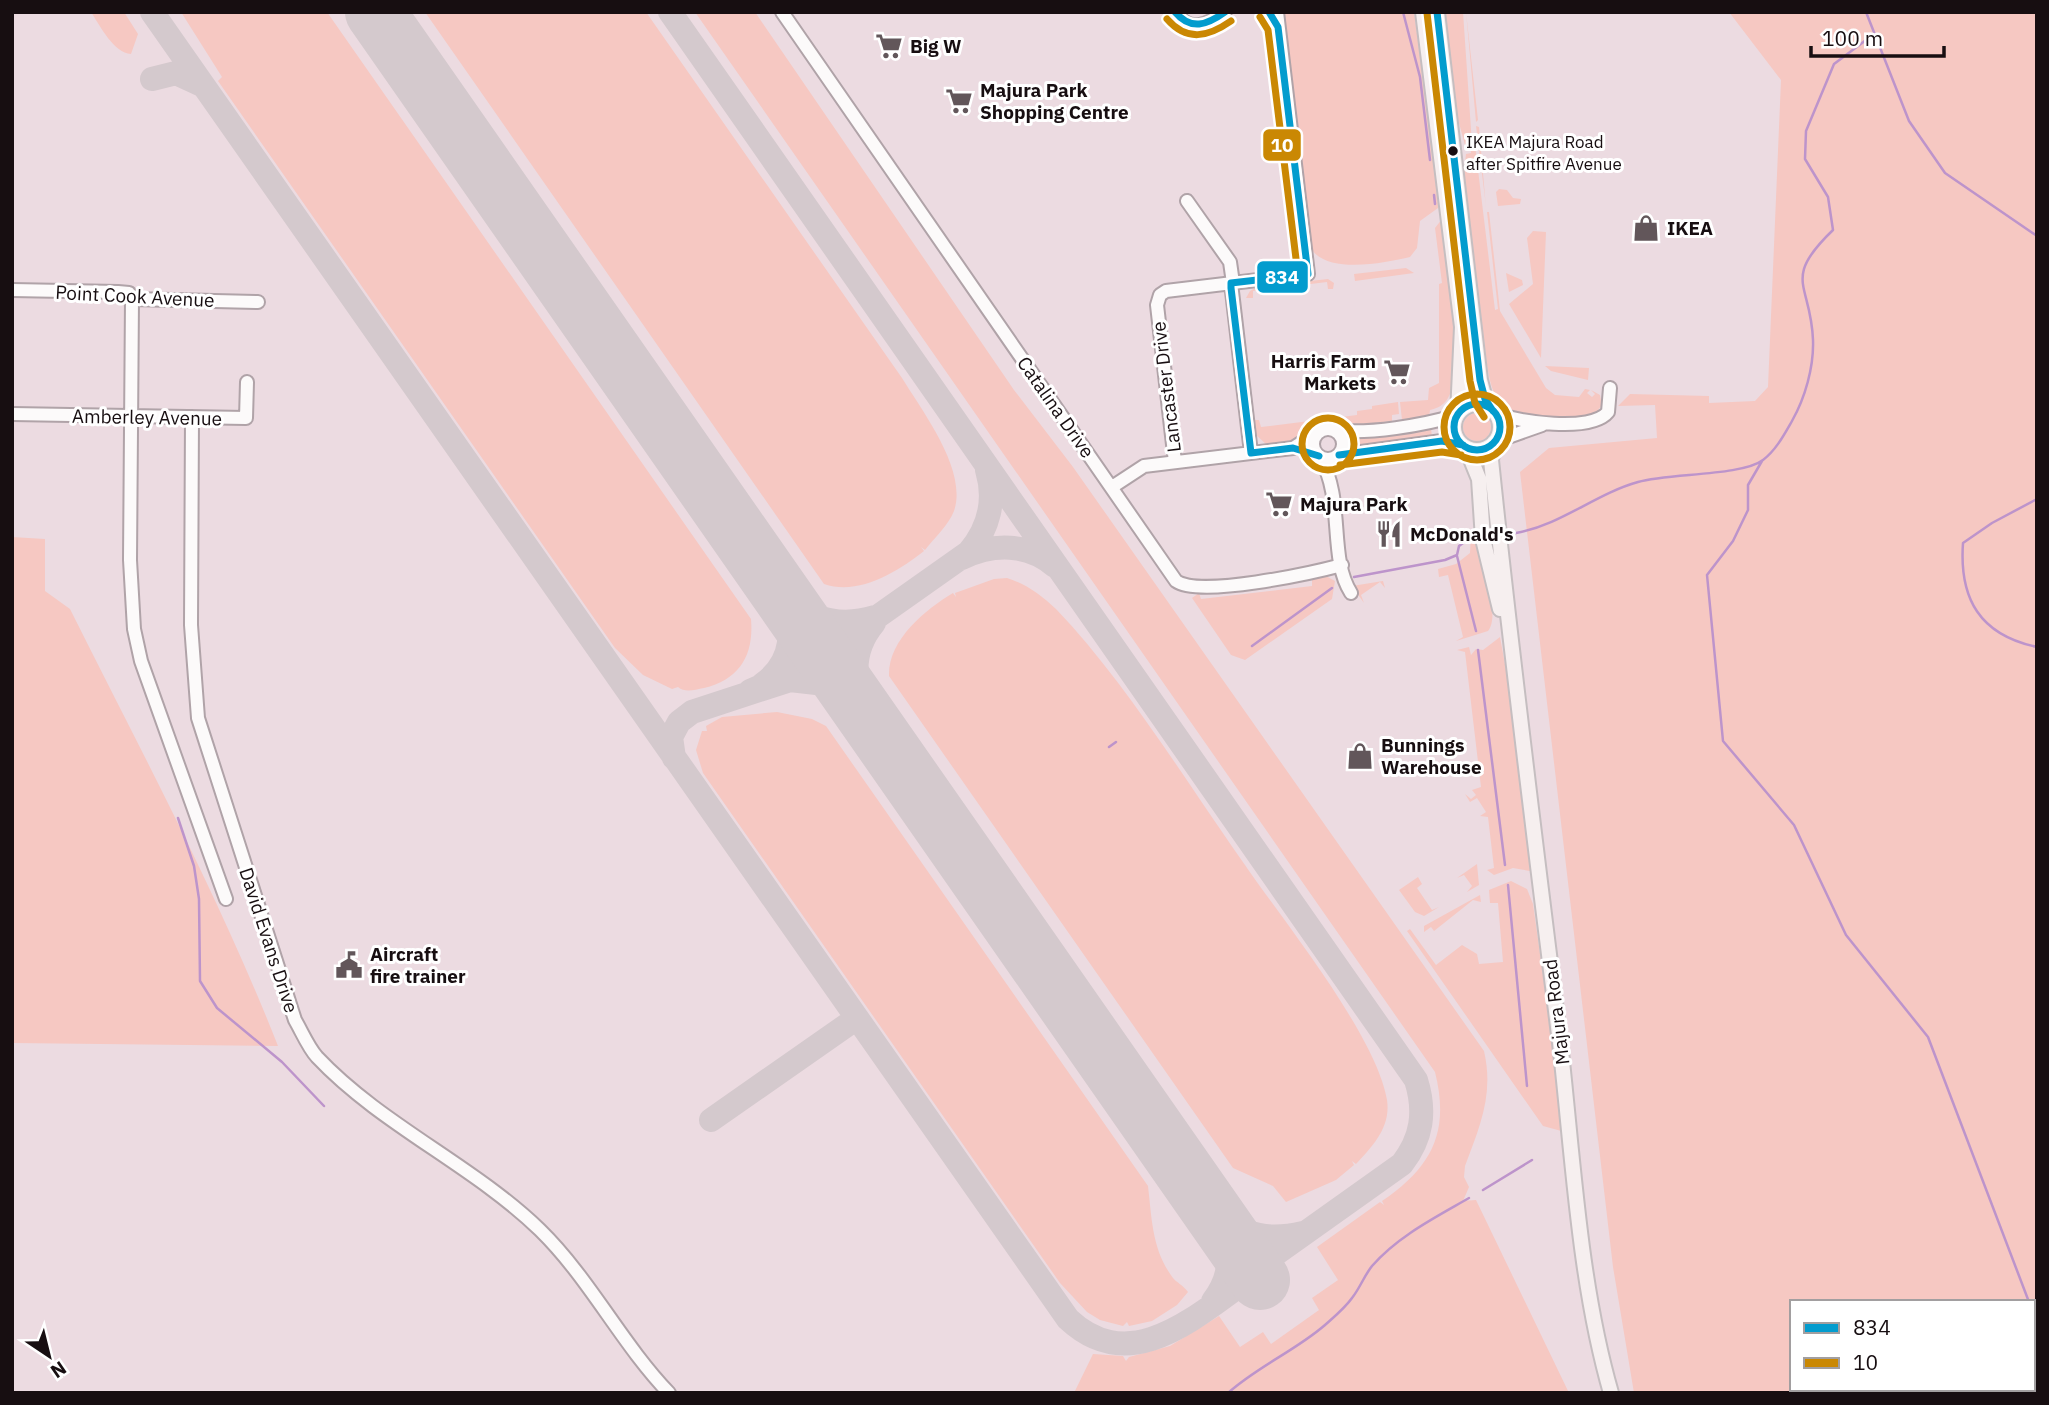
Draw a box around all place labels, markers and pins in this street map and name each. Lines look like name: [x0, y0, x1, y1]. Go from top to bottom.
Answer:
supermarket icon: Big W: [874, 31, 904, 61]
place label: Big W: [910, 34, 962, 58]
place label: Majura Park Shopping Centre: [980, 78, 1129, 124]
supermarket icon: Majura Park Shopping Centre: [944, 86, 974, 116]
place label: IKEA Majura Road after Spitfire Avenue: [1466, 131, 1622, 175]
marker: IKEA Majura Road after Spitfire Avenue: [1446, 144, 1460, 158]
shop icon: IKEA: [1631, 213, 1661, 243]
place label: IKEA: [1667, 216, 1713, 240]
place label: Harris Farm Markets: [1271, 349, 1376, 395]
supermarket icon: Harris Farm Markets: [1382, 357, 1412, 387]
supermarket icon: Majura Park: [1264, 489, 1294, 519]
place label: Majura Park: [1300, 492, 1408, 516]
restaurant icon: McDonald's: [1374, 519, 1404, 549]
place label: McDonald's: [1410, 522, 1513, 546]
place label: Bunnings Warehouse: [1381, 733, 1482, 779]
shop icon: Bunnings Warehouse: [1345, 741, 1375, 771]
place label: Aircraft fire trainer: [370, 942, 466, 988]
public building icon: Aircraft fire trainer: [334, 950, 364, 980]

